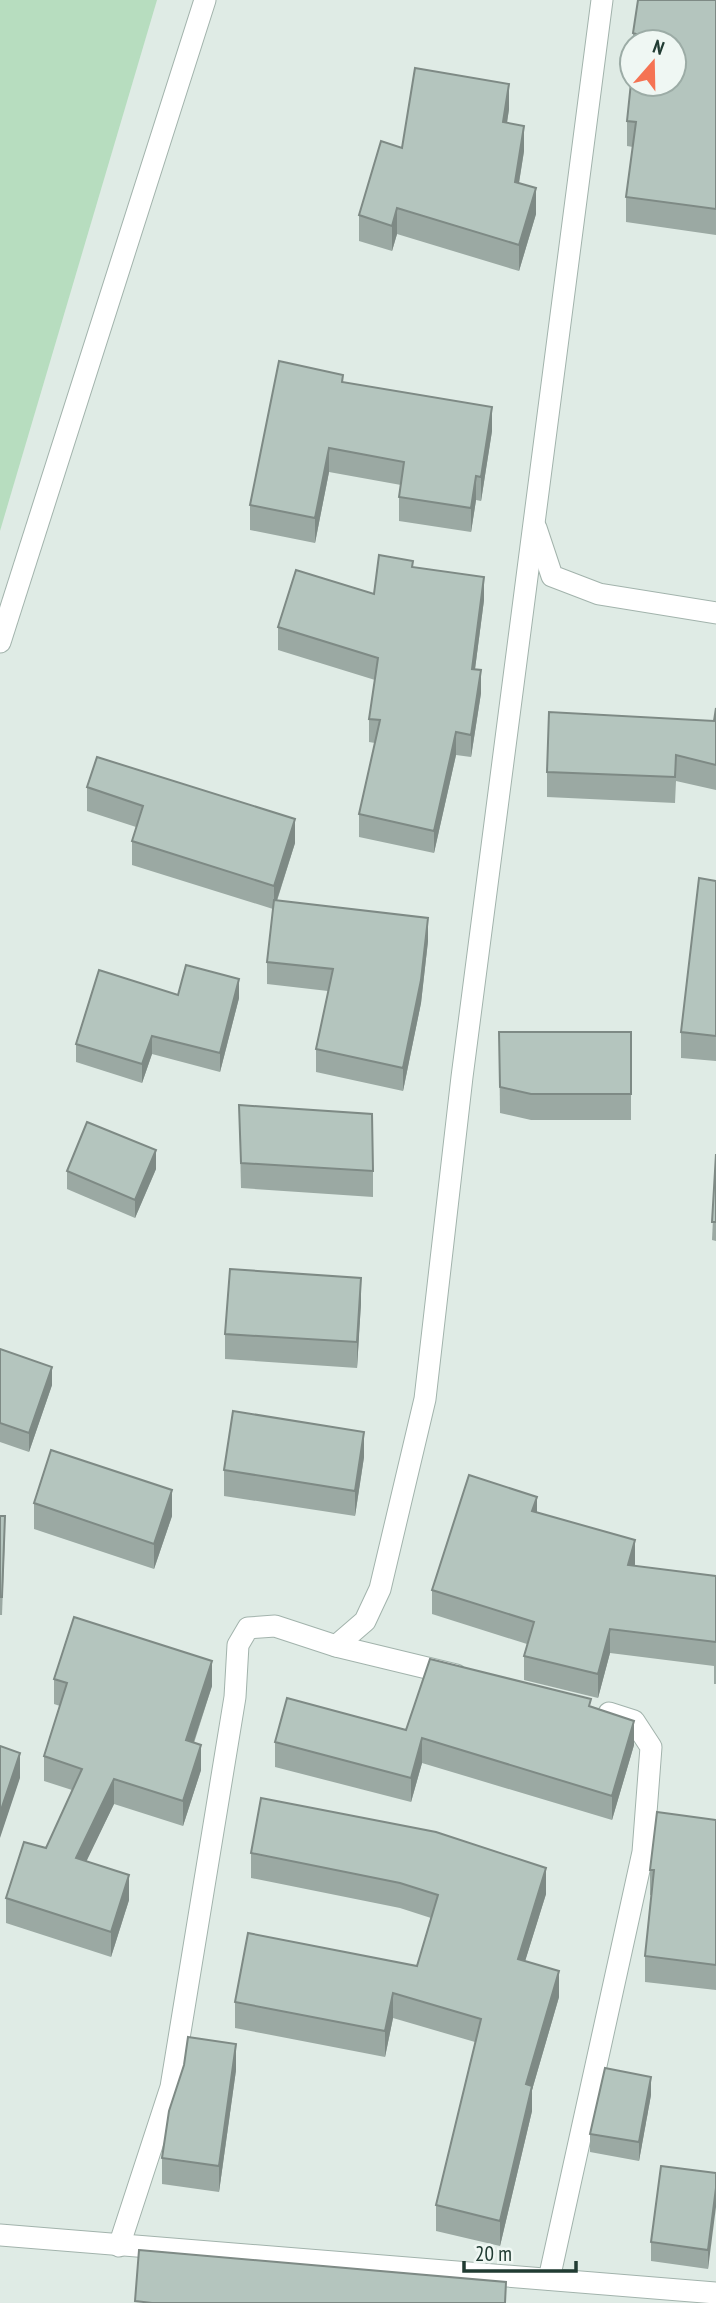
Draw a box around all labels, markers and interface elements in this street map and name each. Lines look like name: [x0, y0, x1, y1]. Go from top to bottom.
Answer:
north arrow: [618, 28, 688, 98]
text: N: [650, 34, 668, 60]
scale bar: [464, 2230, 576, 2274]
text: 20 m: [475, 2240, 512, 2267]

